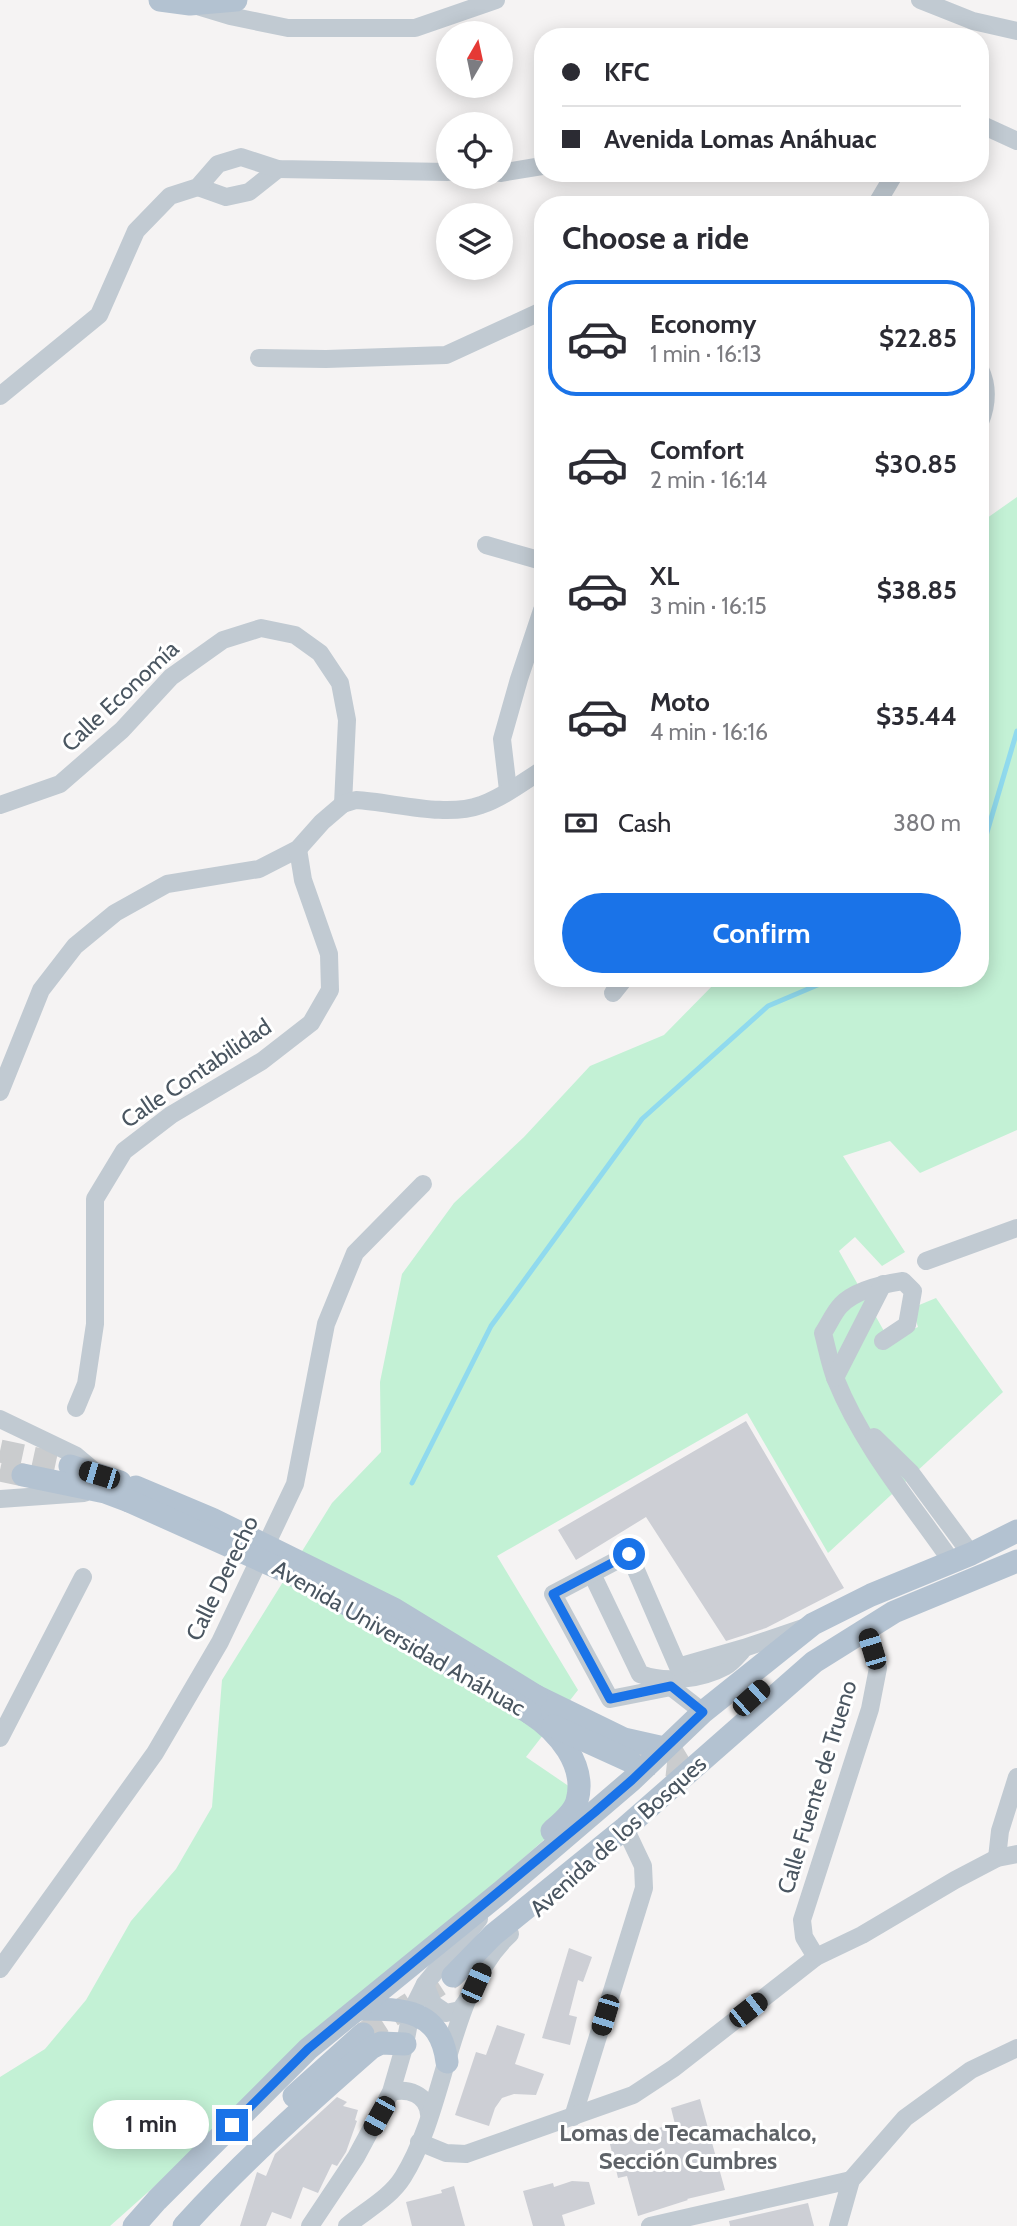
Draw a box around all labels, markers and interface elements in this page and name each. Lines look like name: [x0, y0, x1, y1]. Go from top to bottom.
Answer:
north arrow: [436, 21, 513, 98]
map controls: [436, 21, 513, 280]
text: KFC: [604, 56, 650, 88]
button: locate: [436, 112, 513, 189]
text: Avenida Lomas Anáhuac: [604, 123, 877, 155]
button: layers: [436, 203, 513, 280]
text: Choose a ride: [562, 218, 749, 257]
icon: car: [566, 307, 629, 370]
text: Economy: [650, 308, 756, 340]
text: $22.85: [879, 322, 957, 354]
text: 1 min · 16:13: [650, 340, 762, 368]
icon: car: [566, 433, 629, 496]
text: Comfort: [650, 434, 744, 466]
text: $30.85: [874, 448, 957, 480]
text: 2 min · 16:14: [650, 466, 767, 494]
icon: car: [566, 559, 629, 622]
text: XL: [650, 560, 679, 592]
text: $38.85: [877, 574, 957, 606]
text: 3 min · 16:15: [650, 592, 767, 620]
street label: Calle Economía: [56, 635, 184, 757]
icon: car: [566, 685, 629, 748]
text: Moto: [650, 686, 710, 718]
text: $35.44: [876, 700, 957, 732]
text: 4 min · 16:16: [650, 718, 768, 746]
icon: cash: [562, 804, 600, 842]
text: Cash: [618, 807, 671, 839]
text: 380 m: [893, 809, 961, 837]
button: Confirm: [562, 893, 961, 973]
street label: Calle Contabilidad: [115, 1012, 277, 1134]
car: [76, 1459, 123, 1491]
street label: Calle Derecho: [180, 1511, 264, 1645]
route start: [613, 1538, 645, 1570]
street label: Avenida Universidad Anáhuac: [268, 1554, 530, 1722]
car: [856, 1626, 889, 1672]
car: [729, 1676, 774, 1720]
street label: Calle Fuente de Trueno: [771, 1677, 863, 1897]
street label: Avenida de los Bosques: [524, 1750, 712, 1922]
car: [458, 1960, 495, 2006]
car: [725, 1989, 772, 2031]
car: [589, 1992, 622, 2038]
car: [360, 2093, 399, 2139]
callout: 1 min: [92, 2100, 208, 2150]
route end: [216, 2109, 248, 2141]
text: 1 min: [125, 2110, 177, 2138]
district label: Lomas de Tecamachalco, Sección Cumbres: [559, 2118, 817, 2175]

